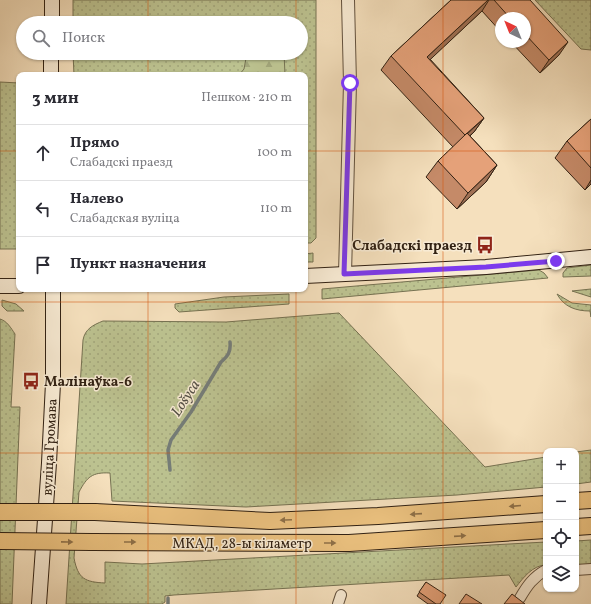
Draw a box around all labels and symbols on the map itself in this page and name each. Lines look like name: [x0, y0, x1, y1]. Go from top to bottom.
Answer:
north arrow: [495, 12, 531, 48]
route start: [341, 74, 359, 92]
bus stop icon: Слабадскі праезд: [475, 235, 495, 255]
place label: Слабадскі праезд: [352, 237, 472, 256]
route end: [547, 252, 565, 270]
bus stop icon: Малінаўка-6: [21, 371, 41, 391]
place label: Малінаўка-6: [44, 373, 132, 392]
water label: Lošyca: [167, 376, 206, 421]
street label: вуліца Громава: [38, 398, 63, 496]
one-way arrow: [508, 503, 521, 510]
one-way arrow: [410, 510, 422, 517]
one-way arrow: [279, 517, 292, 523]
one-way arrow: [454, 533, 466, 540]
street label: МКАД, 28-ы кіламетр: [172, 535, 312, 554]
one-way arrow: [61, 539, 74, 545]
one-way arrow: [124, 539, 137, 545]
one-way arrow: [324, 540, 337, 546]

